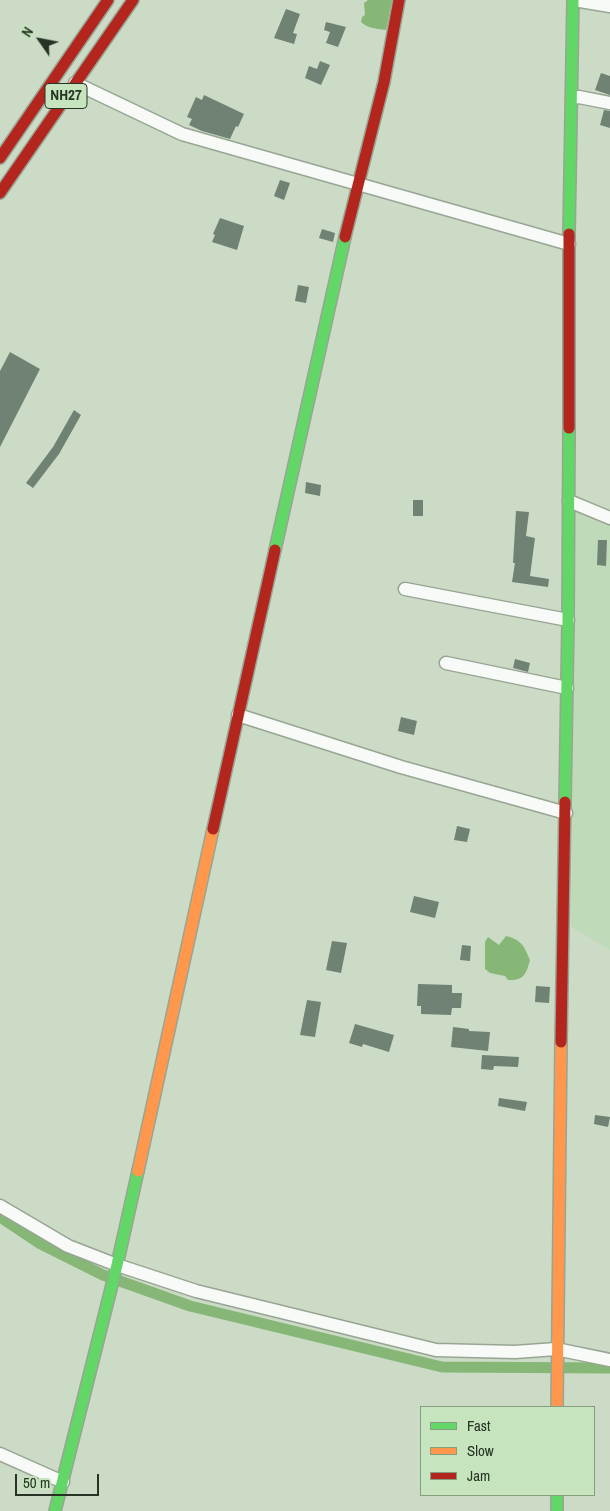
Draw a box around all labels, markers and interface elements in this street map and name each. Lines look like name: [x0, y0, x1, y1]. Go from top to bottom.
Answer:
north arrow: [15, 15, 65, 65]
text: N: [18, 23, 37, 40]
road number: NH27: [45, 84, 87, 108]
legend: [420, 1406, 595, 1496]
text: Fast: [467, 1415, 490, 1436]
text: Slow: [467, 1440, 494, 1461]
scale bar: [18, 1464, 101, 1496]
text: Jam: [467, 1465, 490, 1486]
text: 50 m: [23, 1472, 50, 1493]

